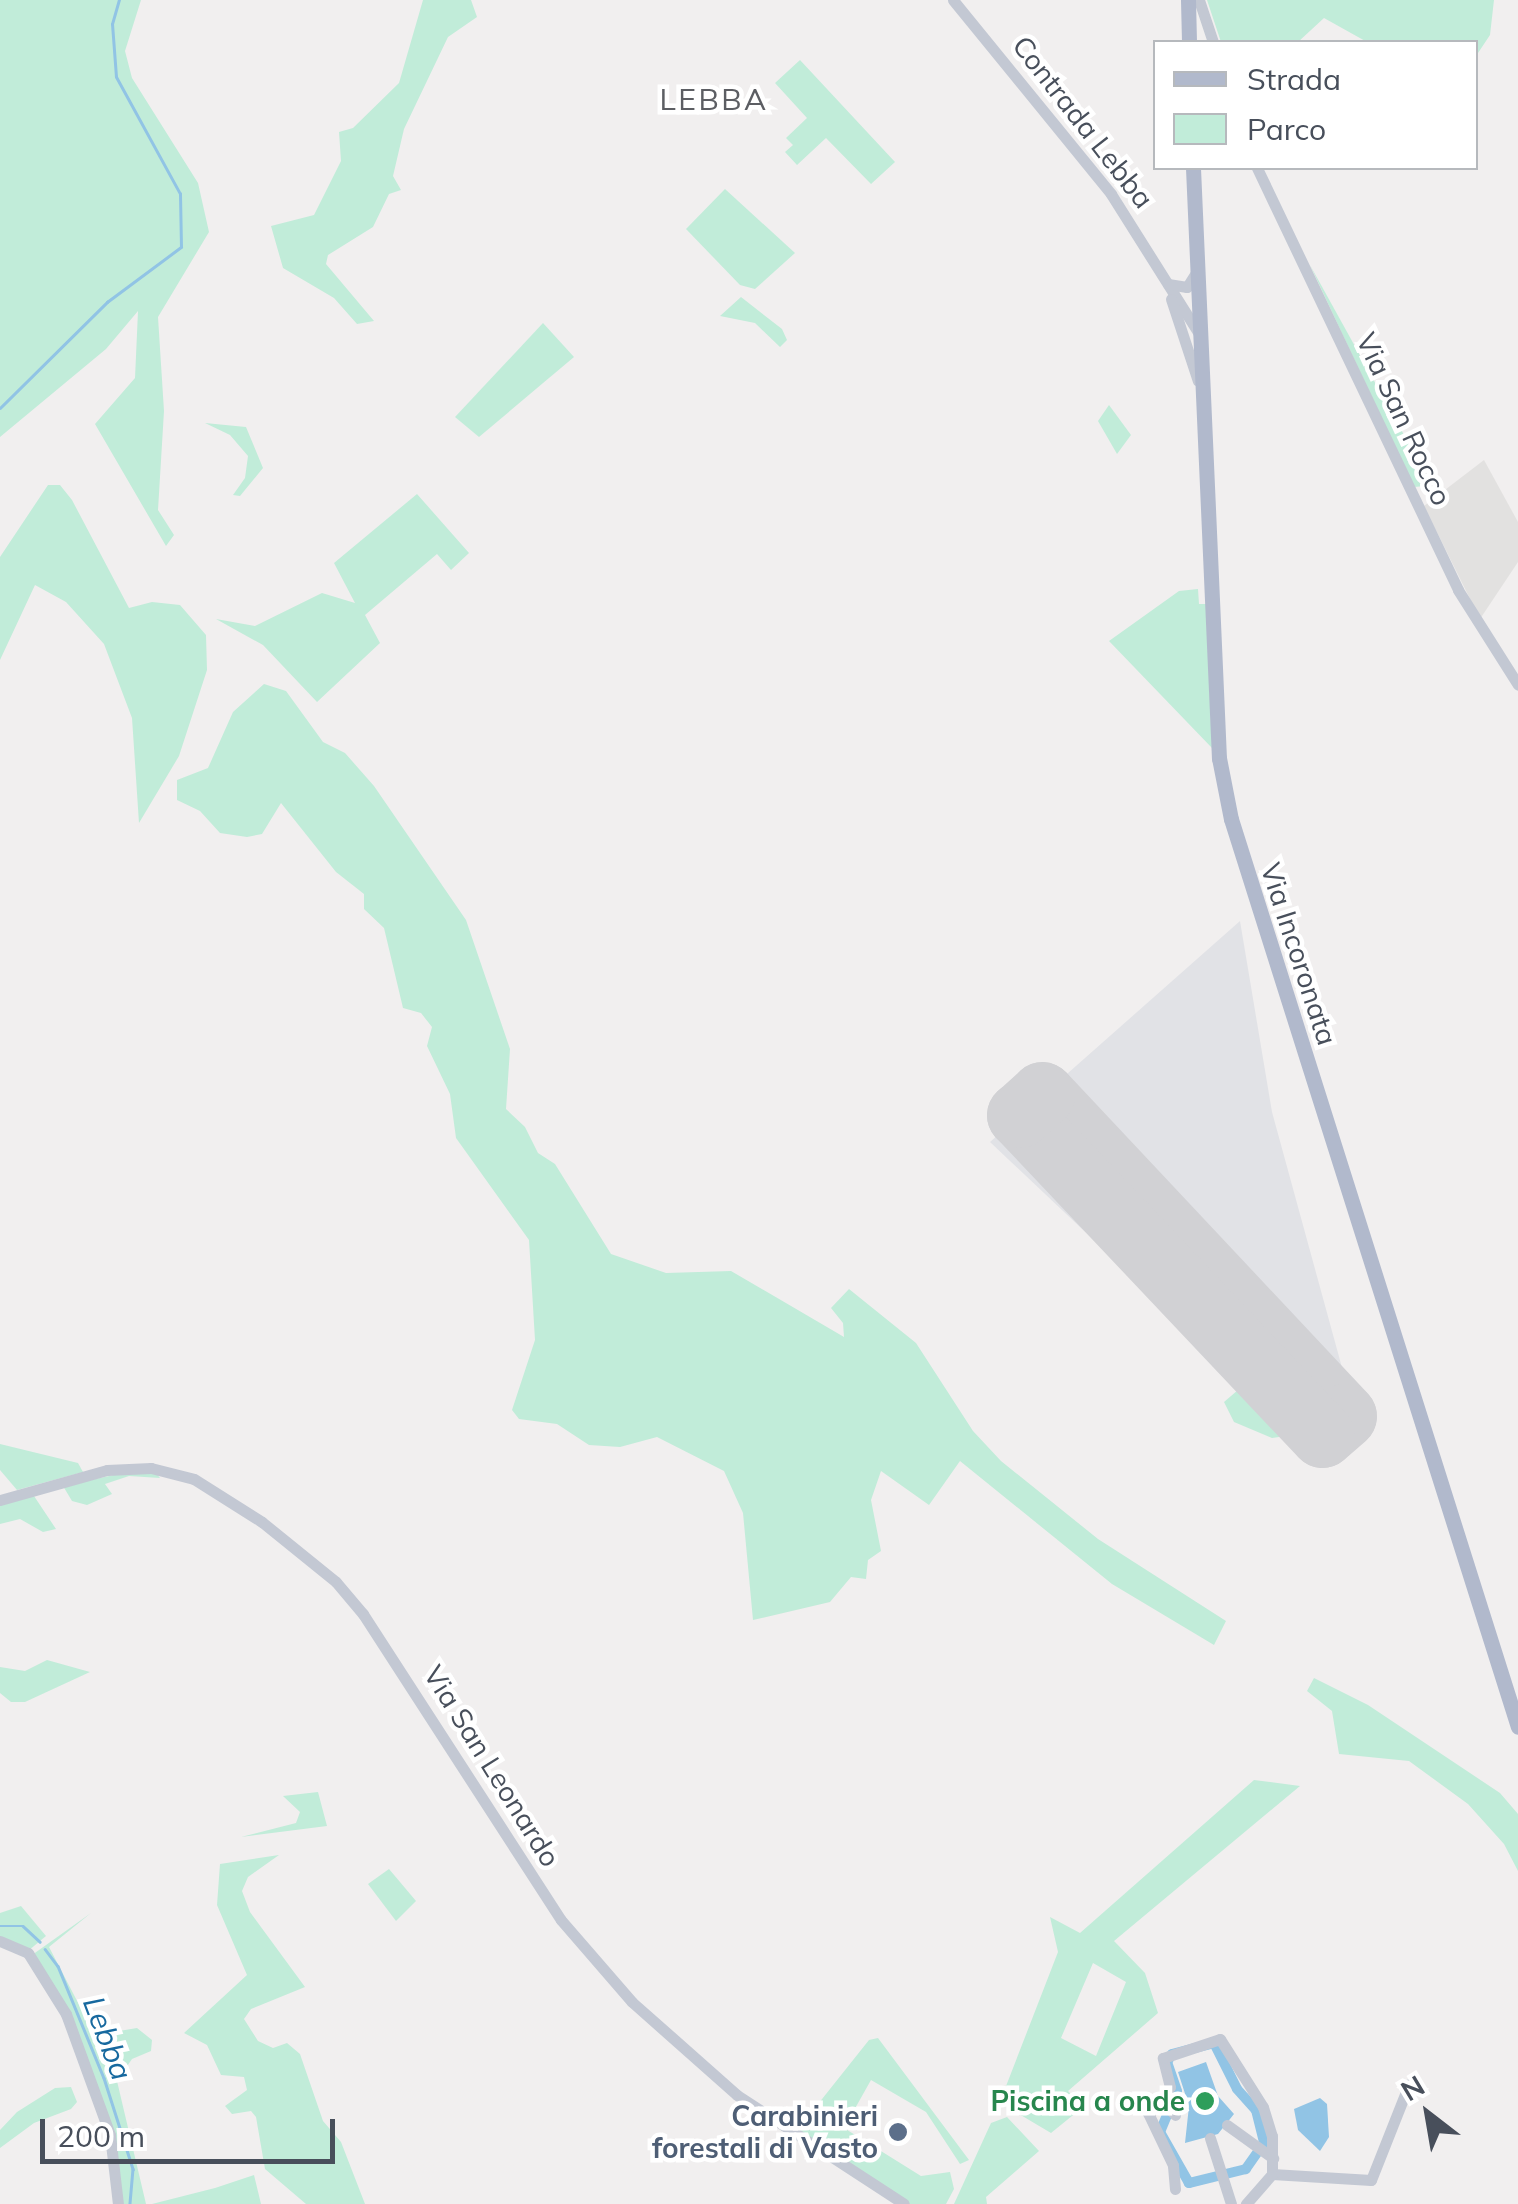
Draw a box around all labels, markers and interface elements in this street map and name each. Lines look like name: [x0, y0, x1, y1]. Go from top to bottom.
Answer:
street label: Contrada Lebba: [1005, 29, 1161, 215]
legend: [1153, 40, 1478, 170]
text: Strada: [1247, 60, 1341, 98]
district label: LEBBA: [659, 81, 769, 117]
text: Parco: [1247, 110, 1326, 148]
street label: Via San Rocco: [1349, 327, 1459, 511]
street label: Via Incoronata: [1254, 859, 1344, 1049]
street label: Via San Leonardo: [417, 1659, 567, 1873]
water label: Lebba: [76, 1991, 140, 2085]
north arrow: [1378, 2064, 1478, 2164]
text: N: [1394, 2067, 1430, 2108]
place label: Piscina a onde: [990, 2084, 1185, 2118]
marker: Piscina a onde: [1194, 2090, 1216, 2112]
scale bar: [45, 2099, 340, 2161]
place label: Carabinieri forestali di Vasto: [652, 2099, 878, 2165]
text: 200 m: [57, 2117, 145, 2155]
marker: Carabinieri forestali di Vasto: [887, 2121, 909, 2143]

